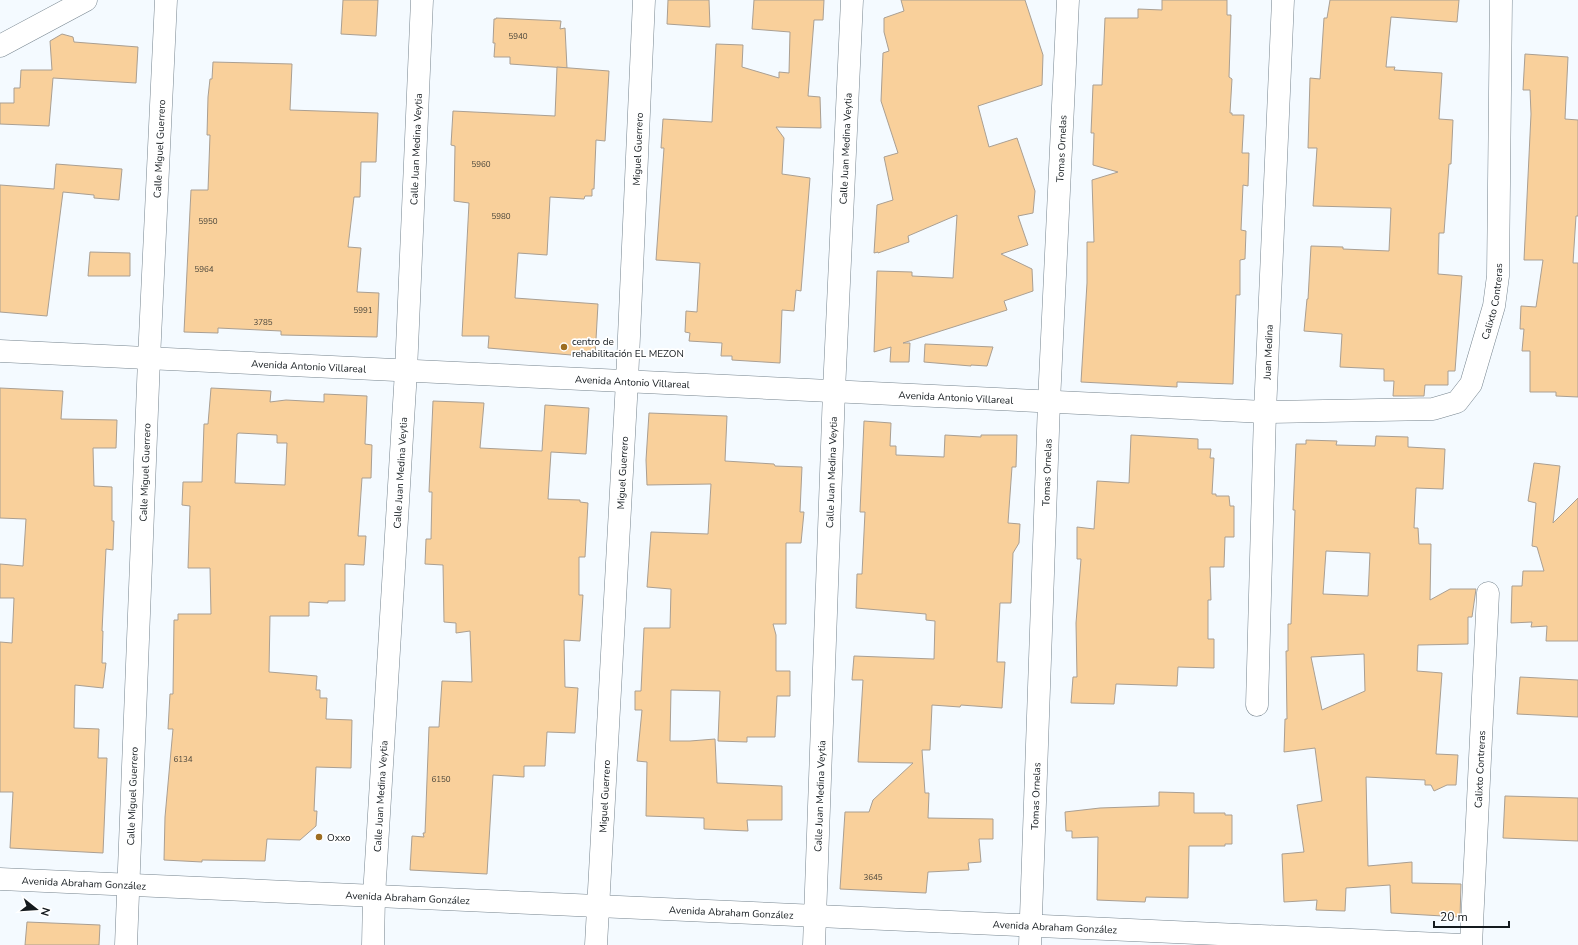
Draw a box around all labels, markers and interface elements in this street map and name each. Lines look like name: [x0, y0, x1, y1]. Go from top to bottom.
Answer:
house number: 5940: [508, 31, 528, 42]
street label: Calle Juan Medina Veytia: [407, 93, 426, 205]
street label: Calle Juan Medina Veytia: [837, 93, 856, 205]
street label: Calle Miguel Guerrero: [151, 99, 169, 198]
street label: Miguel Guerrero: [630, 112, 647, 186]
street label: Tomas Ornelas: [1053, 114, 1071, 183]
house number: 5960: [471, 159, 491, 170]
house number: 5980: [491, 211, 511, 222]
house number: 5950: [198, 216, 218, 227]
street label: Calixto Contreras: [1478, 263, 1506, 341]
house number: 5964: [194, 264, 214, 275]
house number: 5991: [353, 305, 373, 316]
house number: 3785: [253, 317, 273, 328]
street label: Juan Medina: [1260, 324, 1277, 381]
place label: centro de rehabilitación EL MEZON: [572, 335, 684, 361]
marker: centro de rehabilitación EL MEZON: [559, 342, 569, 352]
street label: Avenida Antonio Villareal: [251, 357, 366, 377]
street label: Avenida Antonio Villareal: [574, 373, 690, 392]
street label: Avenida Antonio Villareal: [898, 388, 1014, 408]
street label: Calle Juan Medina Veytia: [823, 416, 841, 528]
street label: Calle Juan Medina Veytia: [390, 417, 411, 529]
street label: Calle Miguel Guerrero: [137, 422, 154, 522]
street label: Miguel Guerrero: [614, 435, 632, 510]
street label: Tomas Ornelas: [1039, 438, 1056, 506]
street label: Calixto Contreras: [1472, 730, 1489, 808]
street label: Calle Juan Medina Veytia: [371, 740, 391, 852]
street label: Calle Juan Medina Veytia: [811, 740, 829, 852]
street label: Calle Miguel Guerrero: [124, 746, 142, 846]
house number: 6134: [173, 754, 193, 765]
street label: Miguel Guerrero: [596, 759, 614, 833]
street label: Tomas Ornelas: [1028, 762, 1044, 830]
house number: 6150: [431, 774, 451, 785]
place label: Oxxo: [327, 831, 351, 845]
marker: Oxxo: [314, 832, 324, 842]
house number: 3645: [863, 872, 883, 883]
street label: Avenida Abraham González: [21, 874, 147, 894]
north arrow: [16, 889, 56, 929]
street label: Avenida Abraham González: [345, 889, 470, 908]
street label: Avenida Abraham González: [669, 903, 794, 923]
scale bar: [1434, 903, 1509, 929]
text: N: [37, 906, 53, 918]
text: 20 m: [1440, 909, 1468, 925]
street label: Avenida Abraham González: [992, 918, 1118, 937]

